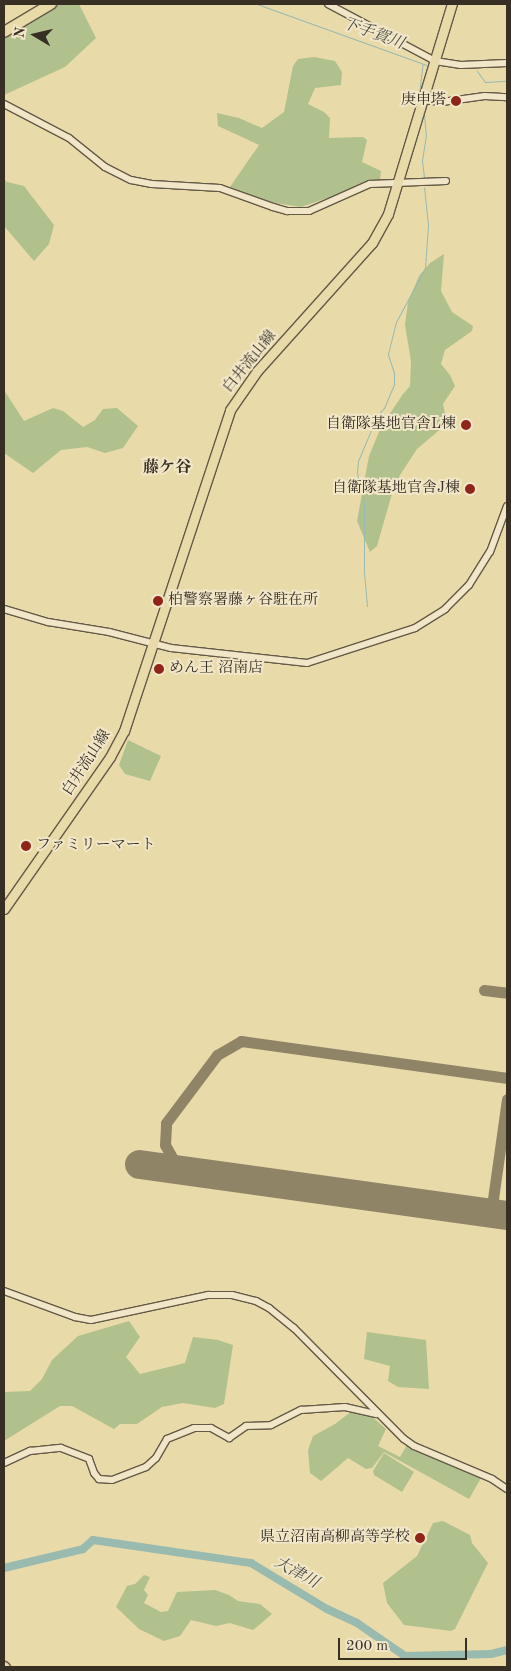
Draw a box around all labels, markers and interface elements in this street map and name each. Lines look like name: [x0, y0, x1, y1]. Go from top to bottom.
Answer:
north arrow: [10, 10, 60, 60]
water label: 下手賀川: [340, 14, 406, 54]
text: N: [12, 26, 28, 39]
place label: 庚申塔: [401, 92, 446, 110]
marker: 庚申塔: [450, 95, 462, 107]
street label: 白井流山線: [219, 327, 281, 397]
place label: 自衛隊基地官舎L棟: [326, 416, 456, 434]
marker: 自衛隊基地官舎L棟: [460, 419, 472, 431]
district label: 藤ケ谷: [143, 458, 191, 478]
place label: 自衛隊基地官舎J棟: [332, 480, 460, 498]
marker: 自衛隊基地官舎J棟: [464, 483, 476, 495]
place label: 柏警察署藤ヶ谷駐在所: [168, 592, 318, 610]
marker: 柏警察署藤ヶ谷駐在所: [152, 595, 164, 607]
place label: めん王 沼南店: [169, 660, 263, 678]
marker: めん王 沼南店: [153, 663, 165, 675]
street label: 白井流山線: [59, 727, 115, 799]
place label: ファミリーマート: [36, 837, 156, 855]
marker: ファミリーマート: [20, 840, 32, 852]
place label: 県立沼南高柳高等学校: [260, 1529, 410, 1547]
marker: 県立沼南高柳高等学校: [414, 1532, 426, 1544]
water label: 大津川: [270, 1553, 322, 1593]
scale bar: [341, 1628, 470, 1660]
text: 200 m: [346, 1639, 388, 1654]

